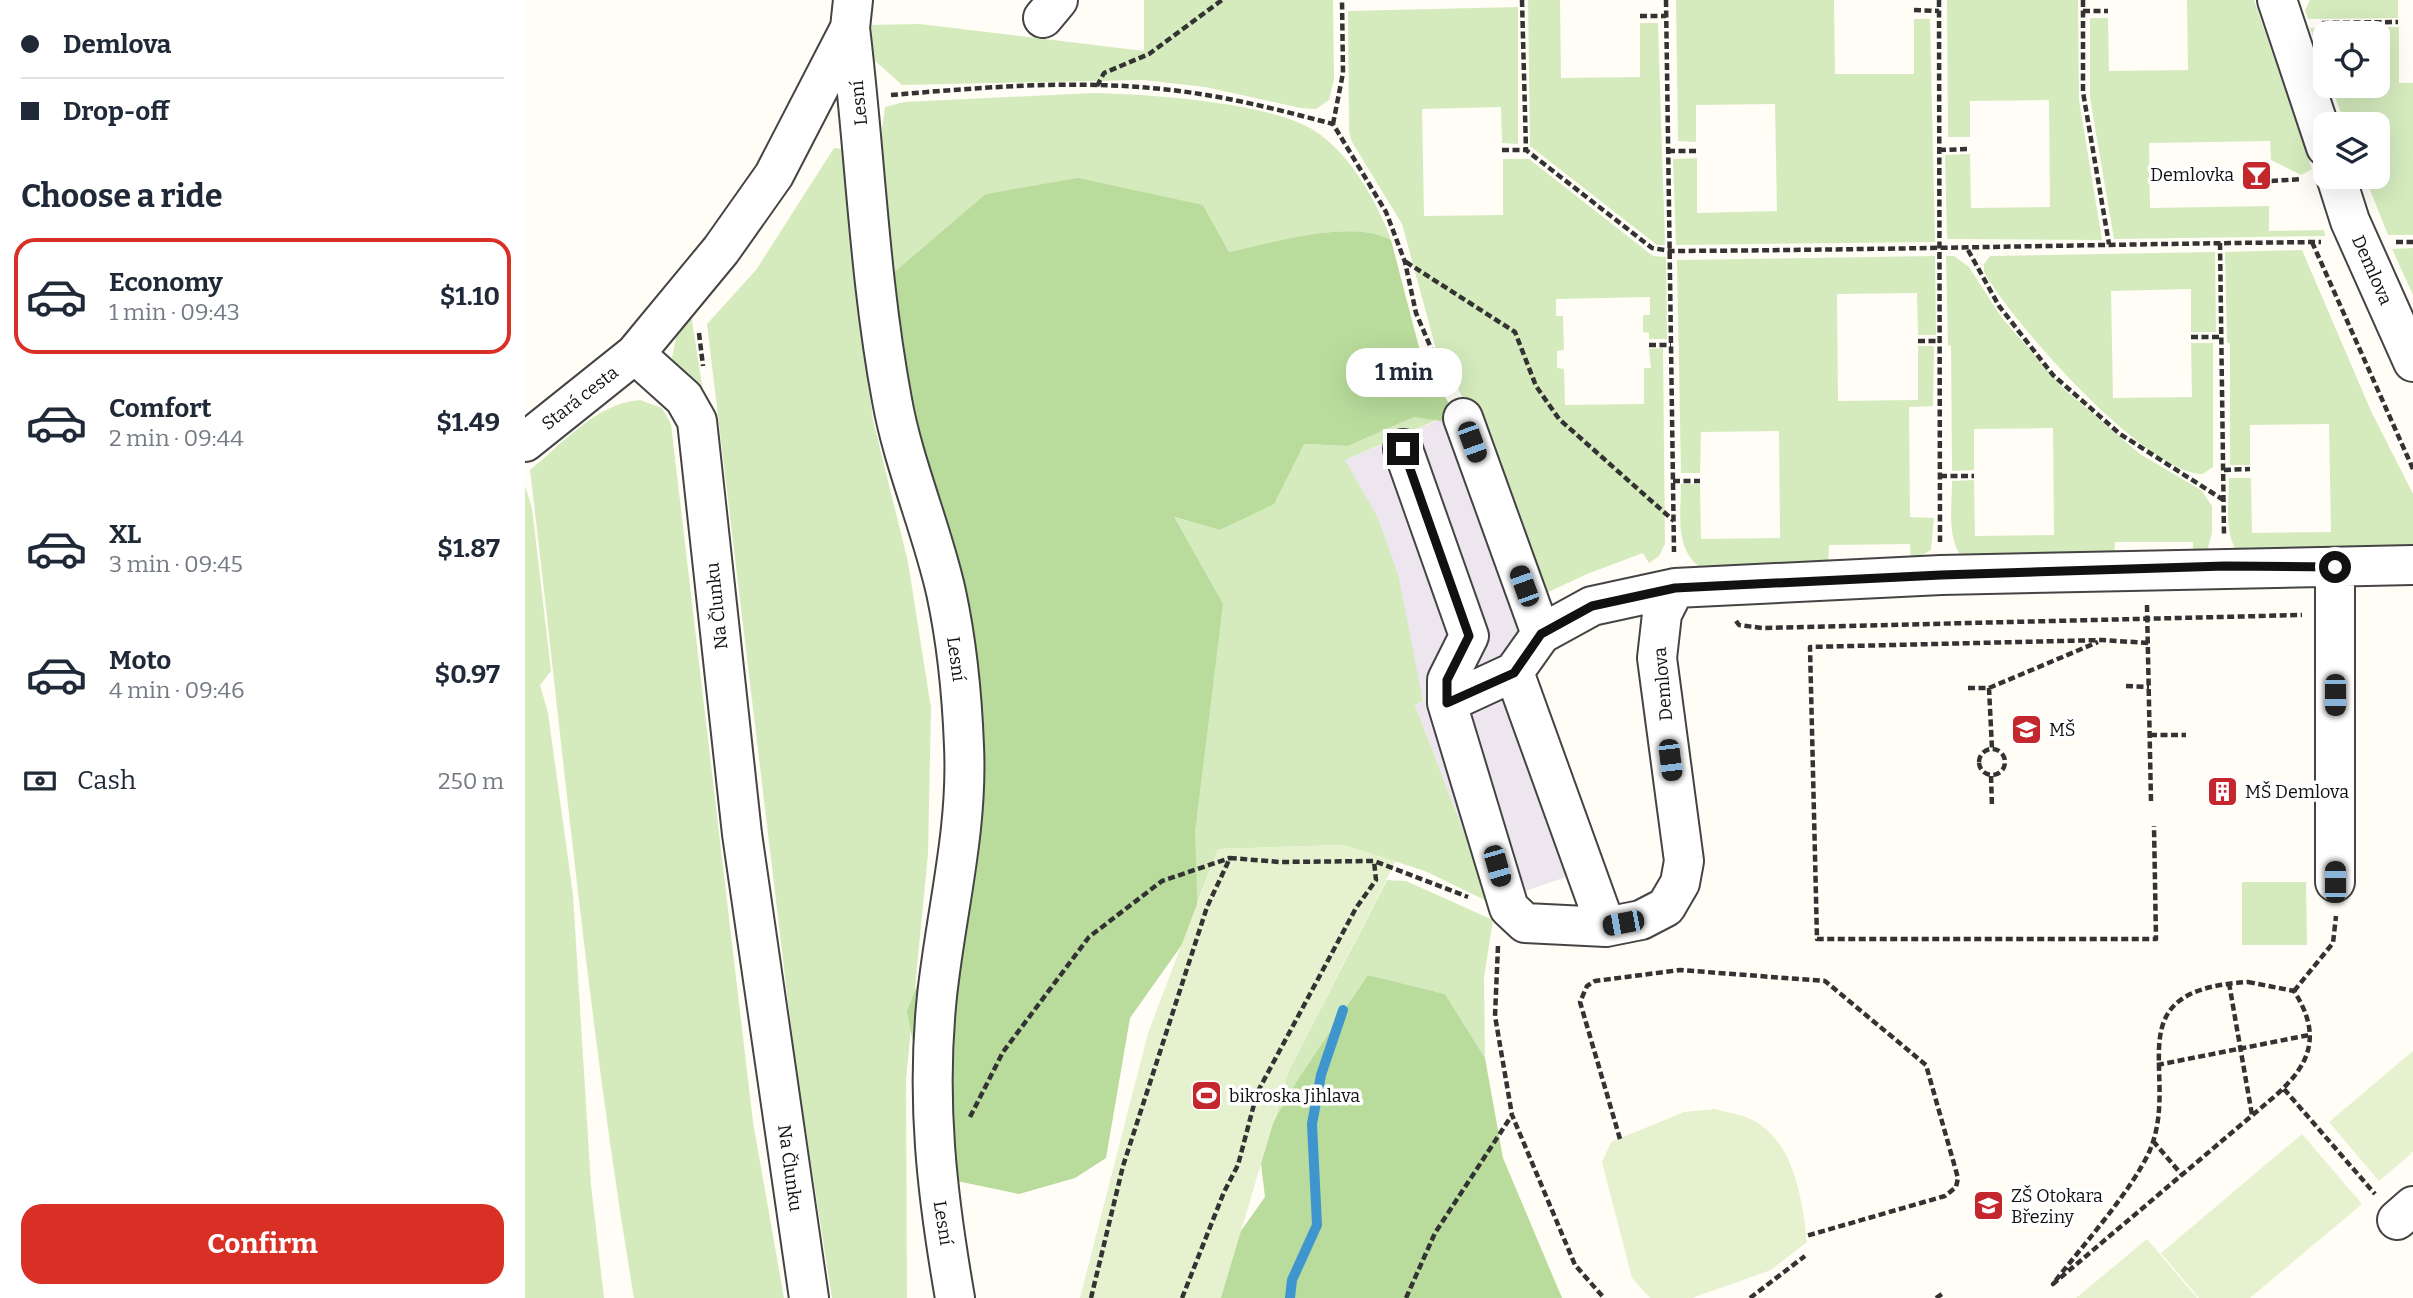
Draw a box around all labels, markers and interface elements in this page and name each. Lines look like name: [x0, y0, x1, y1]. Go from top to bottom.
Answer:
map controls: [2313, 21, 2390, 189]
button: locate: [2313, 21, 2390, 98]
text: Demlova: [63, 29, 171, 60]
street label: Lesní: [846, 79, 872, 126]
text: Drop-off: [63, 96, 169, 127]
button: layers: [2313, 112, 2390, 189]
bar icon: Demlovka: [2240, 158, 2274, 192]
place label: Demlovka: [2150, 164, 2234, 186]
text: Choose a ride: [21, 177, 222, 215]
street label: Demlova: [2347, 232, 2397, 308]
icon: car: [25, 265, 88, 328]
text: Economy: [109, 267, 223, 298]
text: $1.10: [440, 281, 500, 312]
text: 1 min · 09:43: [109, 298, 240, 326]
callout: 1 min: [1345, 348, 1461, 396]
text: 1 min: [1375, 358, 1433, 386]
street label: Stará cesta: [537, 361, 623, 435]
icon: car: [25, 391, 88, 454]
text: Comfort: [109, 393, 212, 424]
text: $1.49: [436, 407, 500, 438]
car: [1455, 419, 1490, 465]
text: 2 min · 09:44: [109, 424, 244, 452]
route end: [1387, 433, 1419, 465]
icon: car: [25, 517, 88, 580]
text: XL: [109, 519, 141, 550]
text: $1.87: [437, 533, 500, 564]
text: 3 min · 09:45: [109, 550, 243, 578]
route start: [2319, 551, 2351, 583]
street label: Na Člunku: [701, 561, 733, 651]
car: [1507, 563, 1542, 609]
street label: Lesní: [942, 635, 970, 683]
icon: car: [25, 643, 88, 706]
text: Moto: [109, 645, 171, 676]
street label: Demlova: [1649, 646, 1677, 722]
text: $0.97: [434, 659, 500, 690]
car: [2325, 674, 2346, 716]
text: 4 min · 09:46: [109, 676, 244, 704]
school or university icon: MŠ: [2009, 713, 2043, 747]
place label: MŠ: [2049, 719, 2076, 741]
car: [1658, 738, 1683, 782]
icon: cash: [21, 762, 59, 800]
text: Cash: [77, 765, 136, 796]
text: 250 m: [438, 767, 504, 795]
building icon: MŠ Demlova: [2205, 775, 2239, 809]
place label: MŠ Demlova: [2245, 781, 2349, 803]
car: [1482, 843, 1513, 889]
car: [2325, 861, 2346, 903]
car: [1601, 909, 1646, 937]
sports icon: bikroska Jihlava: [1189, 1079, 1223, 1113]
place label: bikroska Jihlava: [1229, 1085, 1360, 1107]
street label: Na Člunku: [773, 1123, 807, 1213]
place label: ZŠ Otokara Březiny: [2011, 1185, 2103, 1228]
school or university icon: ZŠ Otokara Březiny: [1971, 1189, 2005, 1223]
street label: Lesní: [929, 1199, 957, 1248]
button: Confirm: [21, 1204, 504, 1284]

